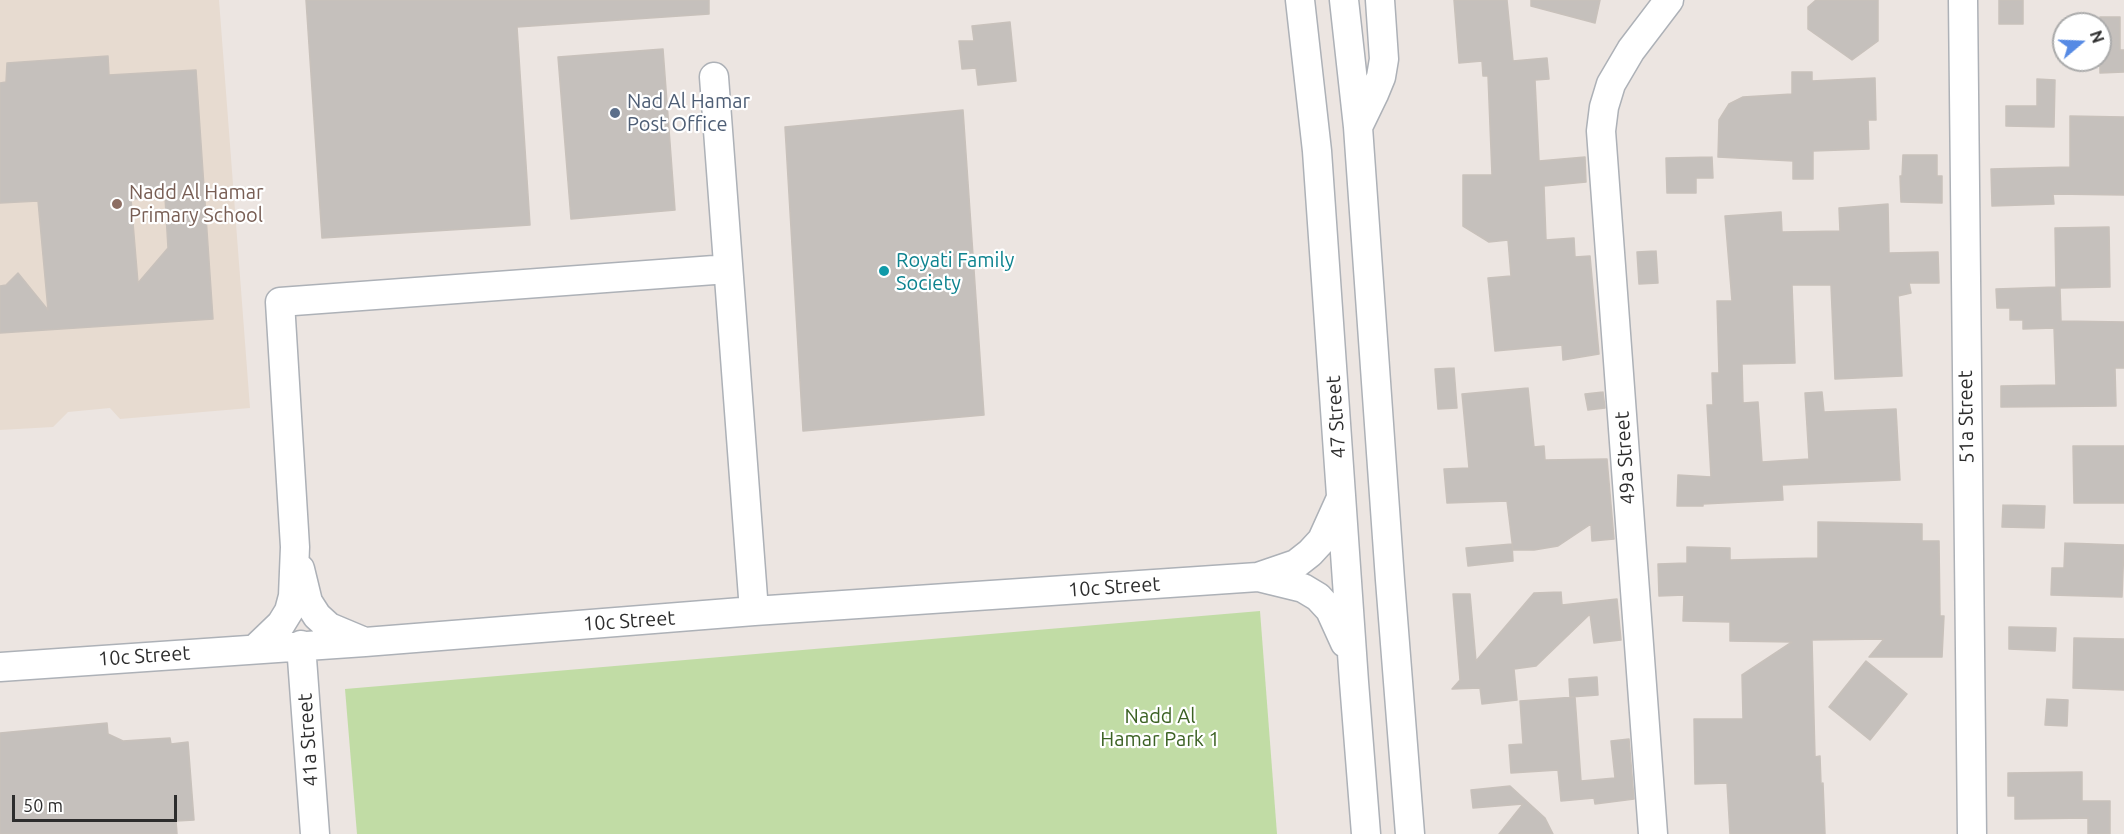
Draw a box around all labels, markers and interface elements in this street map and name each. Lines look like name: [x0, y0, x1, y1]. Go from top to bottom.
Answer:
north arrow: [2052, 12, 2112, 72]
text: N: [2087, 28, 2108, 45]
place label: Nad Al Hamar Post Office: [627, 89, 750, 136]
marker: Nad Al Hamar Post Office: [608, 106, 622, 120]
place label: Nadd Al Hamar Primary School: [129, 180, 264, 227]
marker: Nadd Al Hamar Primary School: [110, 197, 124, 211]
place label: Royati Family Society: [896, 248, 1014, 295]
marker: Royati Family Society: [877, 264, 891, 278]
street label: 51a Street: [1953, 370, 1979, 464]
street label: 47 Street: [1321, 375, 1351, 459]
street label: 49a Street: [1610, 411, 1640, 505]
street label: 10c Street: [1067, 572, 1161, 602]
street label: 10c Street: [582, 606, 676, 636]
street label: 10c Street: [97, 641, 191, 671]
street label: 41a Street: [293, 693, 323, 787]
park label: Nadd Al Hamar Park 1: [1100, 704, 1220, 751]
scale bar: [15, 783, 180, 821]
text: 50 m: [23, 795, 63, 815]

